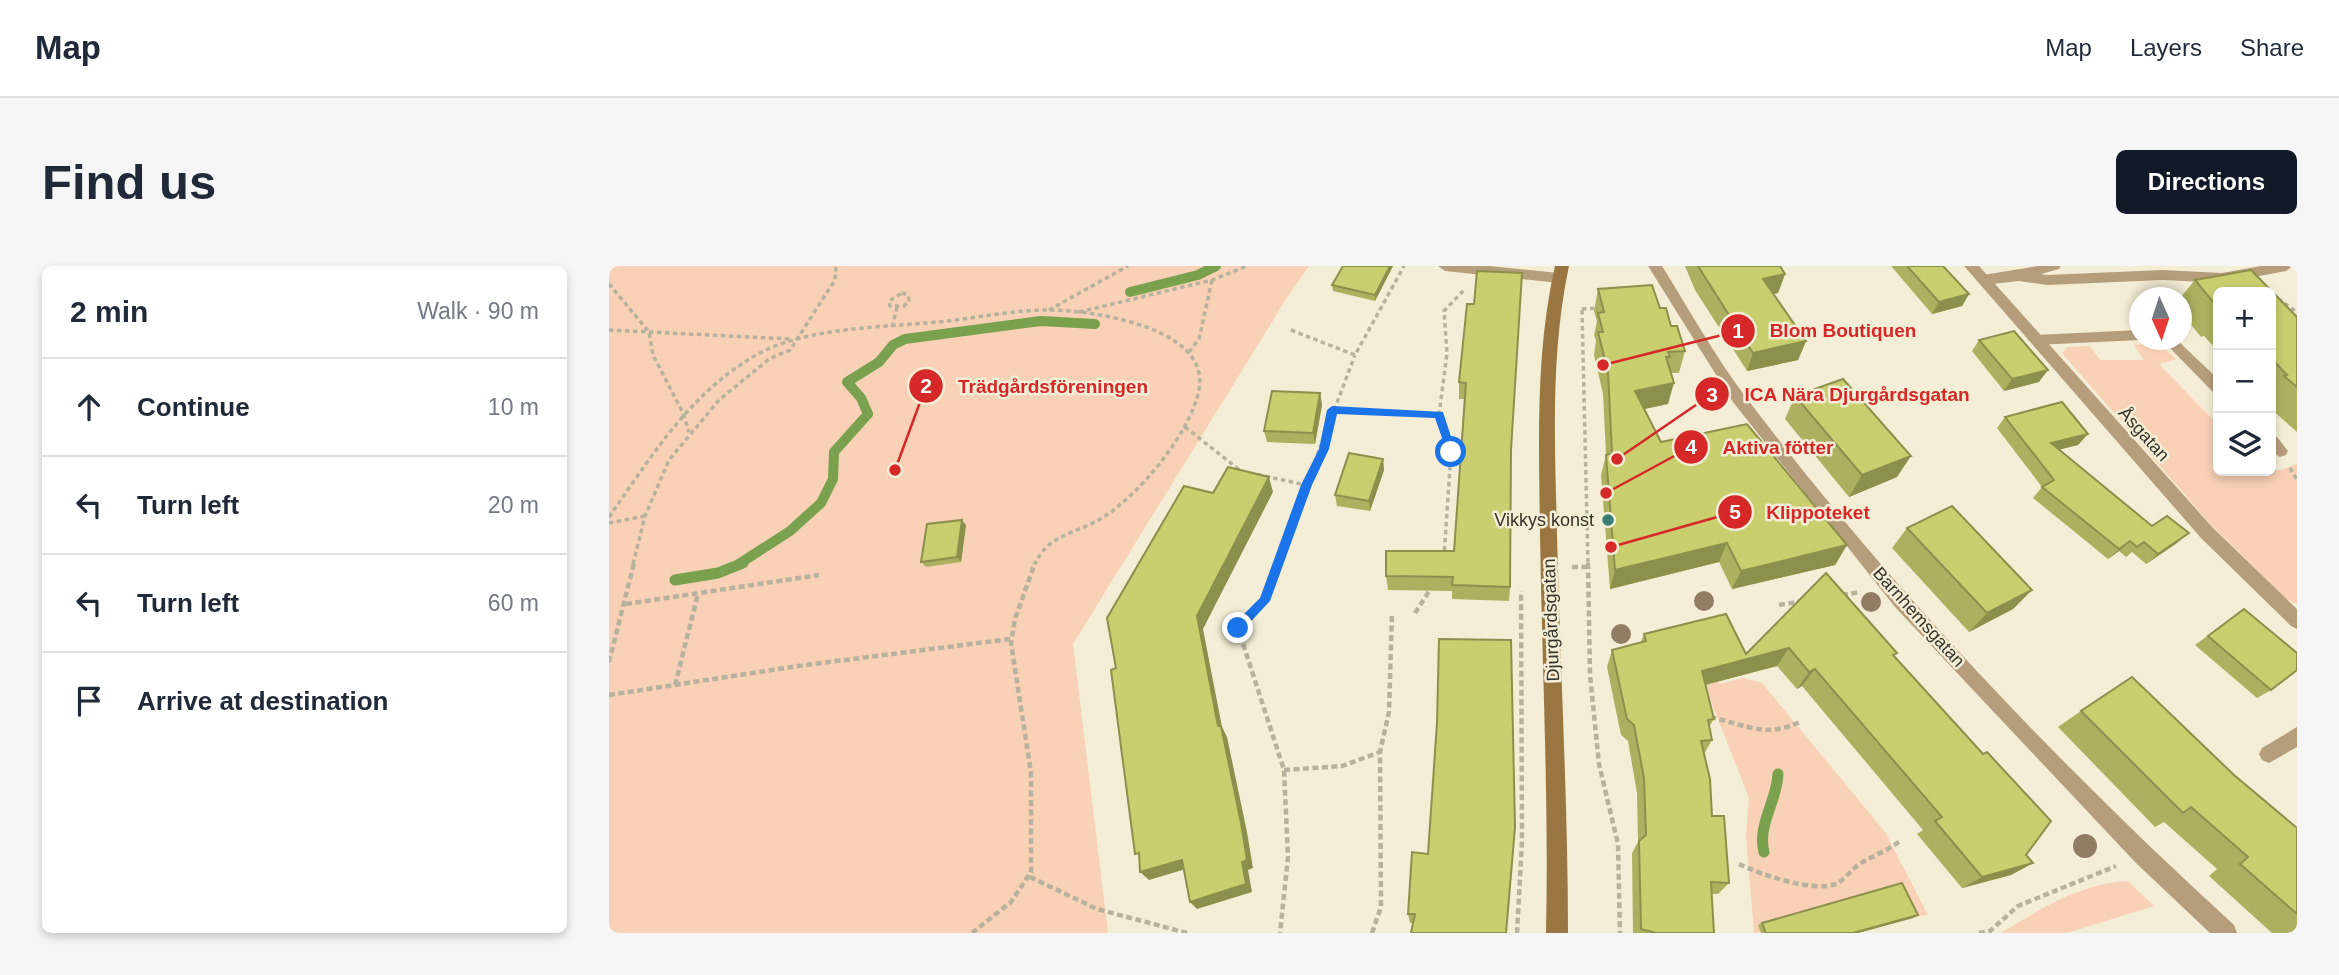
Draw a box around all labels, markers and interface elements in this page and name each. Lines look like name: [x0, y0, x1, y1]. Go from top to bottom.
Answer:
text: Map: [35, 29, 101, 66]
text: Map: [2045, 34, 2092, 61]
text: Layers: [2130, 34, 2202, 61]
text: Share: [2240, 34, 2304, 61]
button: Directions: [2116, 150, 2297, 214]
text: Find us: [42, 155, 216, 209]
north arrow: [2129, 287, 2192, 350]
map controls: [2213, 287, 2276, 476]
button: +: [2213, 287, 2276, 350]
text: 2 min: [70, 295, 148, 328]
text: Walk · 90 m: [417, 298, 539, 324]
callout: Blom Boutiquen: [1721, 311, 1930, 351]
text: 1: [1732, 319, 1744, 342]
text: Blom Boutiquen: [1770, 320, 1916, 341]
button: −: [2213, 350, 2276, 413]
callout: Trädgårdsföreningen: [909, 366, 1162, 406]
text: 2: [920, 374, 932, 397]
callout: ICA Nära Djurgårdsgatan: [1695, 374, 1984, 414]
text: Trädgårdsföreningen: [958, 376, 1148, 397]
text: 3: [1706, 383, 1718, 406]
text: ICA Nära Djurgårdsgatan: [1744, 384, 1970, 405]
icon: ahead: [70, 388, 108, 426]
text: Continue: [137, 392, 250, 422]
text: 10 m: [488, 394, 539, 420]
street label: Åsgatan: [2114, 403, 2174, 465]
button: layers: [2213, 413, 2276, 476]
callout: Aktiva fötter: [1674, 427, 1848, 467]
text: 4: [1685, 435, 1697, 458]
route start: [1435, 436, 1466, 467]
text: Aktiva fötter: [1723, 437, 1834, 458]
icon: left: [70, 486, 108, 524]
text: Turn left: [137, 490, 239, 520]
text: 20 m: [488, 492, 539, 518]
callout: Klippoteket: [1717, 492, 1884, 532]
text: 5: [1729, 500, 1741, 523]
text: Klippoteket: [1766, 502, 1870, 523]
place label: Vikkys konst: [1494, 510, 1594, 530]
marker: Vikkys konst: [1600, 512, 1616, 528]
street label: Djurgårdsgatan: [1539, 558, 1563, 682]
street label: Barnhemsgatan: [1869, 563, 1969, 671]
icon: left: [70, 584, 108, 622]
text: Turn left: [137, 588, 239, 618]
text: 60 m: [488, 590, 539, 616]
route end: [1222, 612, 1253, 643]
icon: arrive: [70, 682, 108, 720]
text: Arrive at destination: [137, 686, 388, 716]

